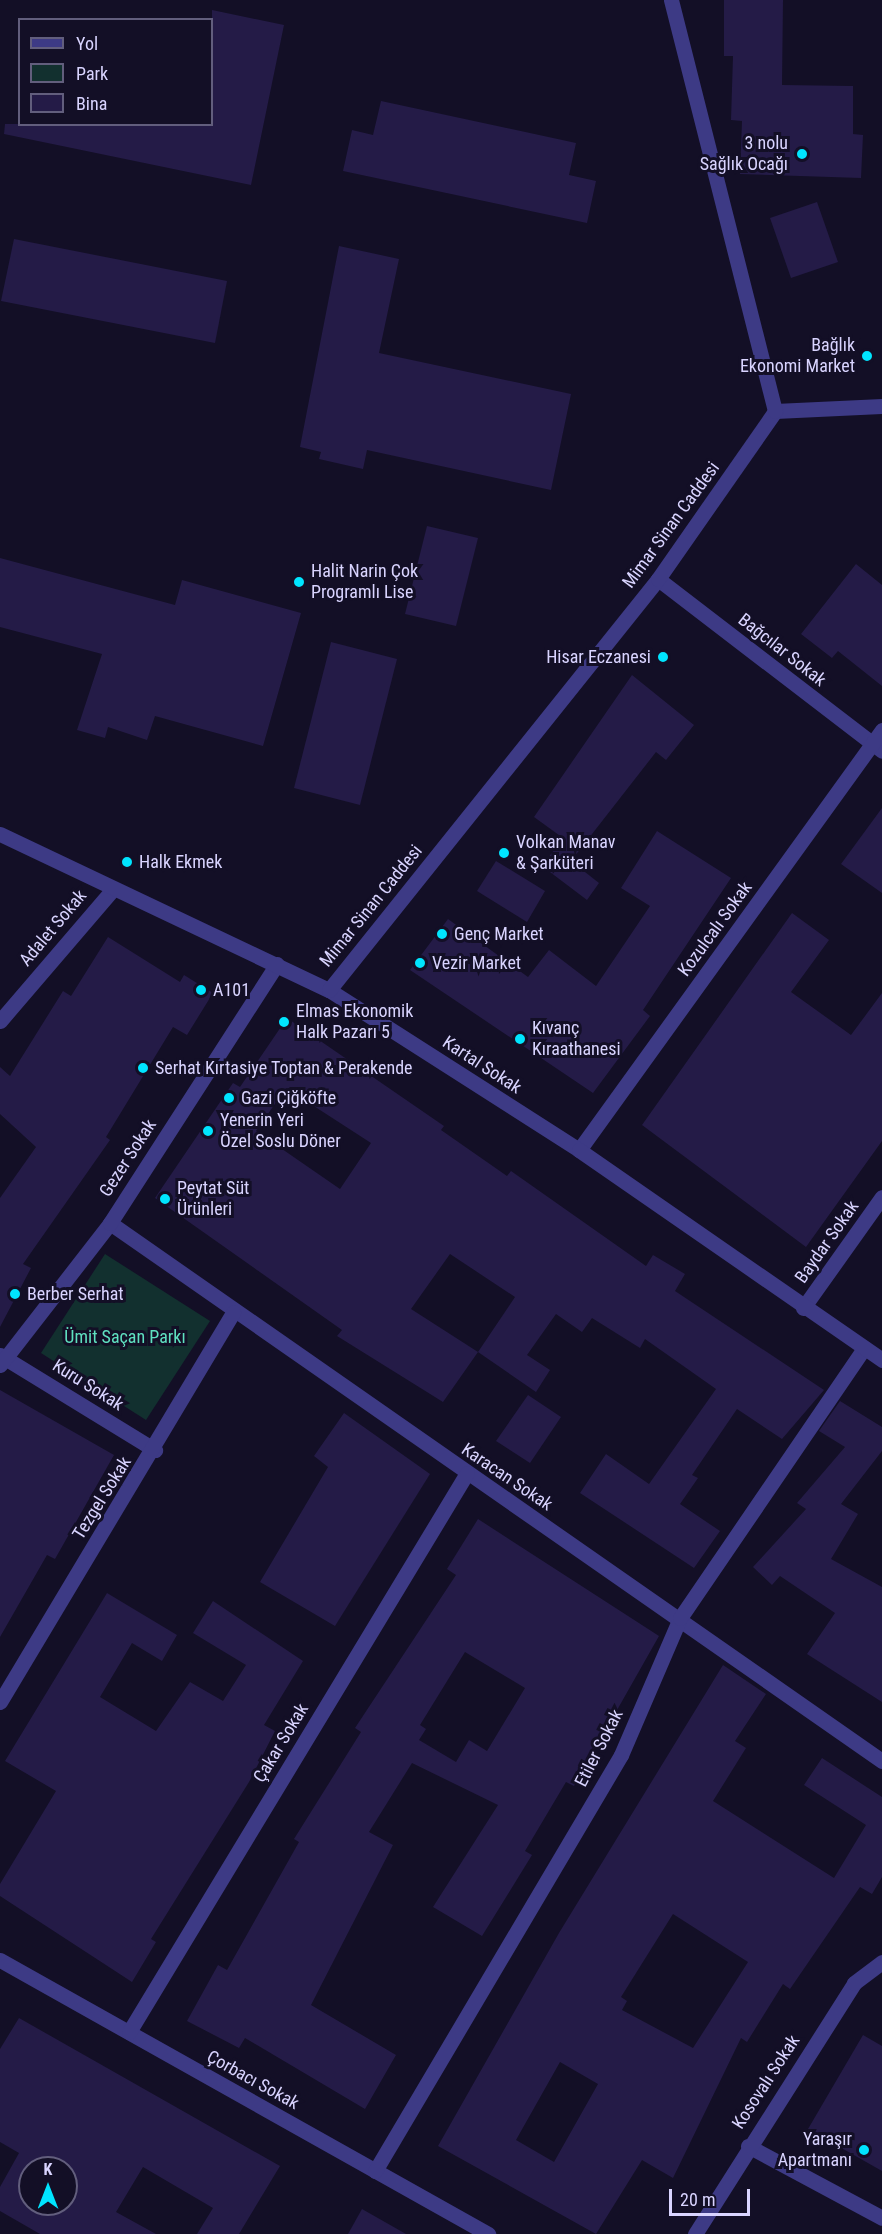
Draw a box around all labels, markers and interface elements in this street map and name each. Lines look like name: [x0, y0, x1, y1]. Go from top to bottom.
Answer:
legend: [18, 18, 213, 126]
text: Yol: [76, 33, 98, 54]
text: Park: [76, 63, 108, 84]
text: Bina: [76, 93, 107, 114]
place label: 3 nolu Sağlık Ocağı: [700, 133, 788, 176]
marker: 3 nolu Sağlık Ocağı: [793, 145, 811, 163]
place label: Bağlık Ekonomi Market: [740, 335, 855, 378]
marker: Bağlık Ekonomi Market: [860, 349, 874, 363]
street label: Mimar Sinan Caddesi: [618, 458, 724, 592]
place label: Halit Narin Çok Programlı Lise: [311, 561, 418, 604]
marker: Halit Narin Çok Programlı Lise: [292, 575, 306, 589]
street label: Bağcılar Sokak: [734, 609, 830, 691]
place label: Hisar Eczanesi: [546, 646, 651, 668]
marker: Hisar Eczanesi: [656, 650, 670, 664]
place label: Volkan Manav & Şarküteri: [516, 832, 616, 874]
street label: Mimar Sinan Caddesi: [315, 841, 427, 971]
marker: Volkan Manav & Şarküteri: [497, 846, 511, 860]
place label: Halk Ekmek: [139, 851, 222, 873]
marker: Halk Ekmek: [120, 855, 134, 869]
street label: Kozulcalı Sokak: [673, 877, 757, 981]
street label: Adalet Sokak: [15, 885, 91, 971]
place label: Genç Market: [454, 923, 544, 945]
marker: Genç Market: [435, 927, 449, 941]
place label: Vezir Market: [432, 952, 521, 974]
marker: Vezir Market: [413, 956, 427, 970]
place label: A101: [213, 979, 250, 1001]
marker: A101: [194, 983, 208, 997]
place label: Elmas Ekonomik Halk Pazarı 5: [296, 1001, 413, 1044]
marker: Elmas Ekonomik Halk Pazarı 5: [277, 1015, 291, 1029]
place label: Kıvanç Kıraathanesi: [532, 1018, 621, 1060]
street label: Kartal Sokak: [438, 1031, 526, 1099]
marker: Kıvanç Kıraathanesi: [513, 1032, 527, 1046]
place label: Serhat Kırtasiye Toptan & Perakende: [155, 1057, 413, 1079]
marker: Serhat Kırtasiye Toptan & Perakende: [136, 1061, 150, 1075]
place label: Gazi Çiğköfte: [241, 1087, 336, 1109]
marker: Gazi Çiğköfte: [222, 1091, 236, 1105]
place label: Yenerin Yeri Özel Soslu Döner: [220, 1110, 341, 1152]
street label: Gezer Sokak: [95, 1115, 161, 1201]
marker: Yenerin Yeri Özel Soslu Döner: [201, 1124, 215, 1138]
place label: Peytat Süt Ürünleri: [177, 1178, 249, 1220]
marker: Peytat Süt Ürünleri: [158, 1192, 172, 1206]
street label: Baydar Sokak: [791, 1196, 863, 1288]
place label: Berber Serhat: [27, 1283, 124, 1305]
marker: Berber Serhat: [8, 1287, 22, 1301]
park label: Ümit Saçan Parkı: [64, 1326, 186, 1348]
street label: Kuru Sokak: [48, 1355, 128, 1415]
street label: Karacan Sokak: [457, 1439, 557, 1515]
street label: Tezgel Sokak: [68, 1453, 136, 1543]
street label: Çakar Sokak: [249, 1700, 313, 1786]
street label: Etiler Sokak: [570, 1706, 628, 1790]
street label: Kosovalı Sokak: [728, 2031, 804, 2133]
street label: Çorbacı Sokak: [203, 2046, 303, 2114]
place label: Yaraşır Apartmanı: [778, 2129, 852, 2172]
marker: Yaraşır Apartmanı: [857, 2143, 871, 2157]
north arrow: [18, 2156, 78, 2216]
text: K: [44, 2160, 52, 2179]
scale bar: [672, 2177, 753, 2215]
text: 20 m: [680, 2189, 715, 2210]

